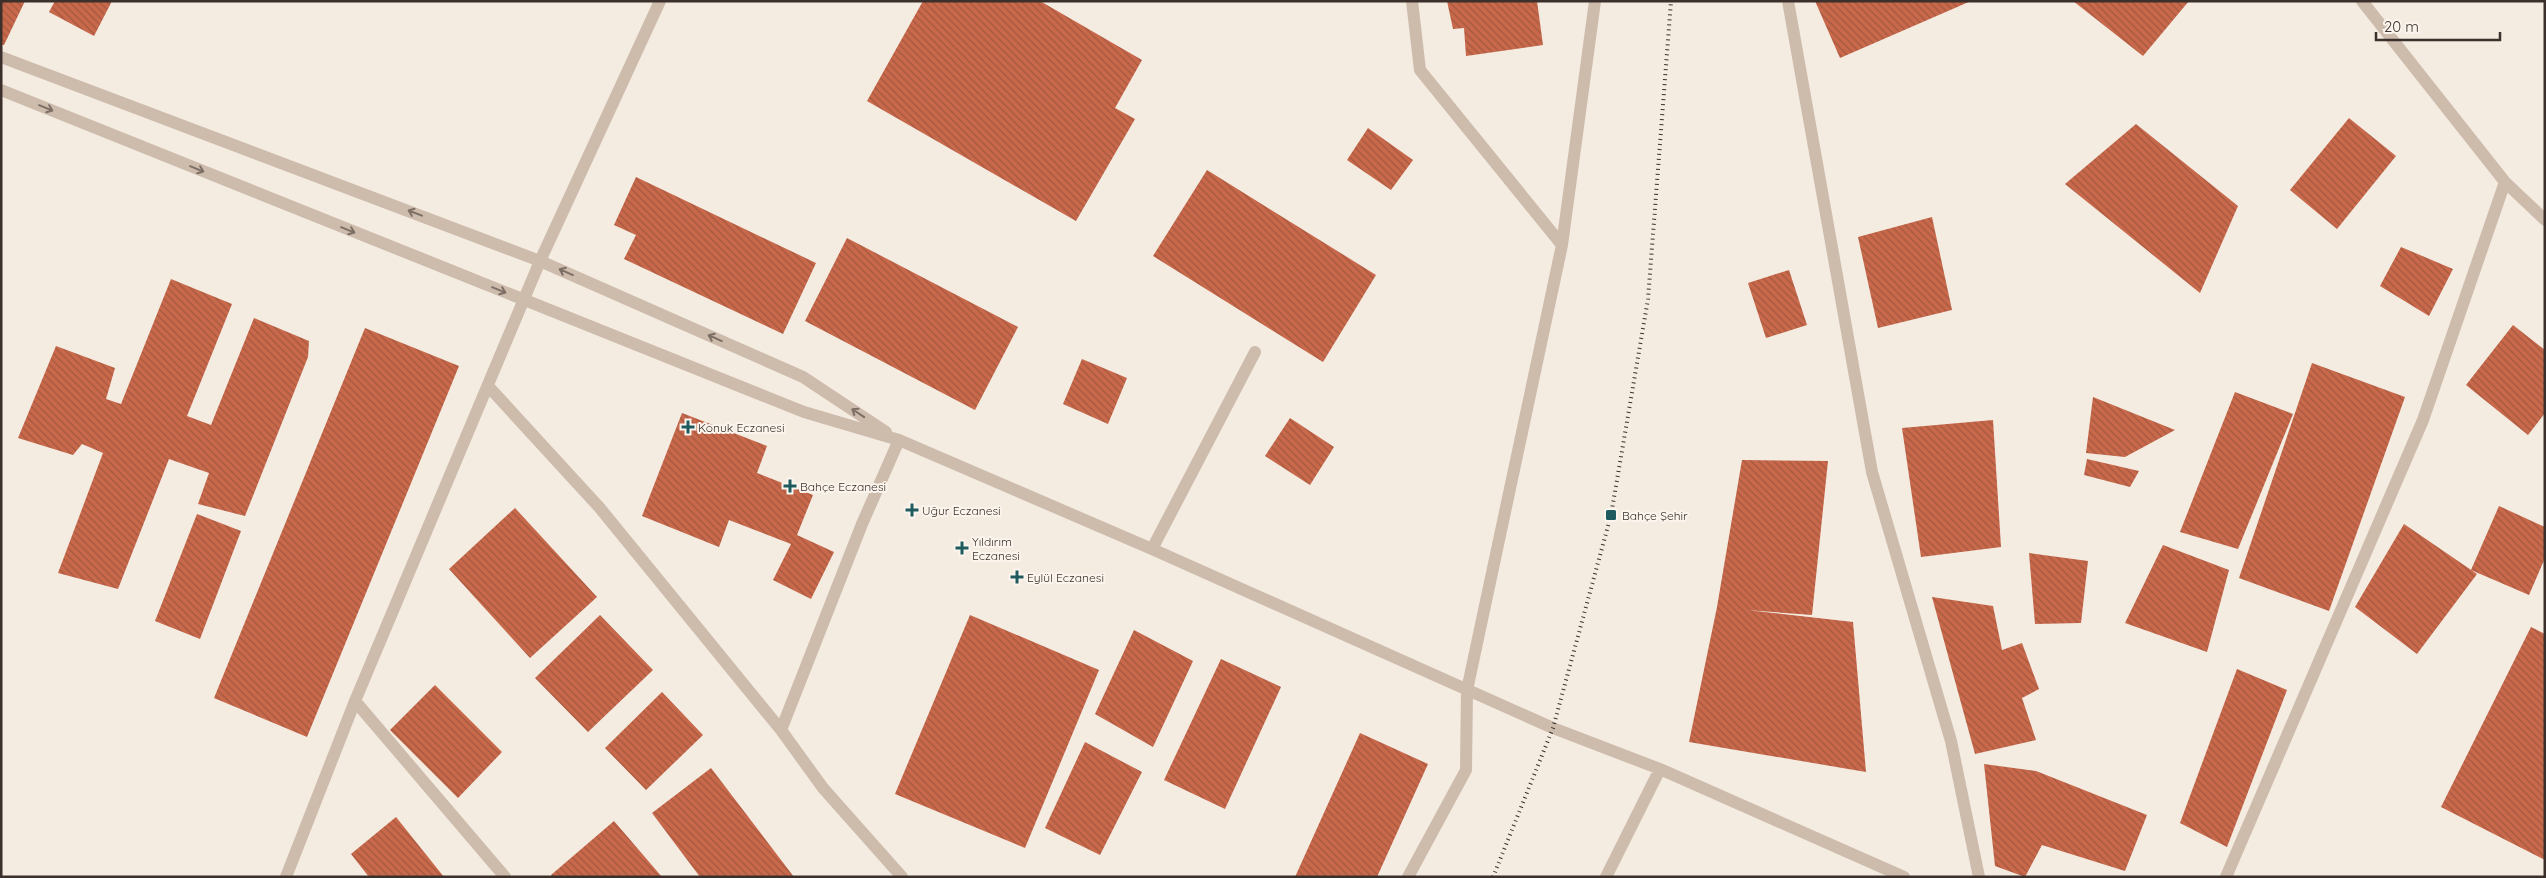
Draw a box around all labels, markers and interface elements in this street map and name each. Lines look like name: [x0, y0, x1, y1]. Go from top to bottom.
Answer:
scale bar: [2376, 10, 2500, 42]
text: 20 m: [2384, 17, 2419, 36]
one-way arrow: [39, 105, 54, 114]
one-way arrow: [189, 165, 204, 174]
one-way arrow: [407, 208, 423, 217]
one-way arrow: [340, 225, 355, 235]
one-way arrow: [559, 267, 574, 277]
one-way arrow: [491, 286, 506, 296]
one-way arrow: [708, 332, 723, 342]
one-way arrow: [851, 408, 865, 419]
place label: Konuk Eczanesi: [698, 420, 784, 435]
marker: Konuk Eczanesi: [682, 421, 694, 433]
place label: Bahçe Eczanesi: [800, 479, 886, 494]
marker: Bahçe Eczanesi: [784, 480, 796, 492]
place label: Uğur Eczanesi: [922, 503, 1001, 518]
marker: Uğur Eczanesi: [906, 504, 918, 516]
marker: Bahçe Şehir: [1604, 508, 1618, 522]
place label: Bahçe Şehir: [1622, 508, 1688, 523]
place label: Yıldırım Eczanesi: [972, 534, 1020, 563]
marker: Yıldırım Eczanesi: [956, 542, 968, 554]
place label: Eylül Eczanesi: [1027, 570, 1104, 585]
marker: Eylül Eczanesi: [1011, 571, 1023, 583]

